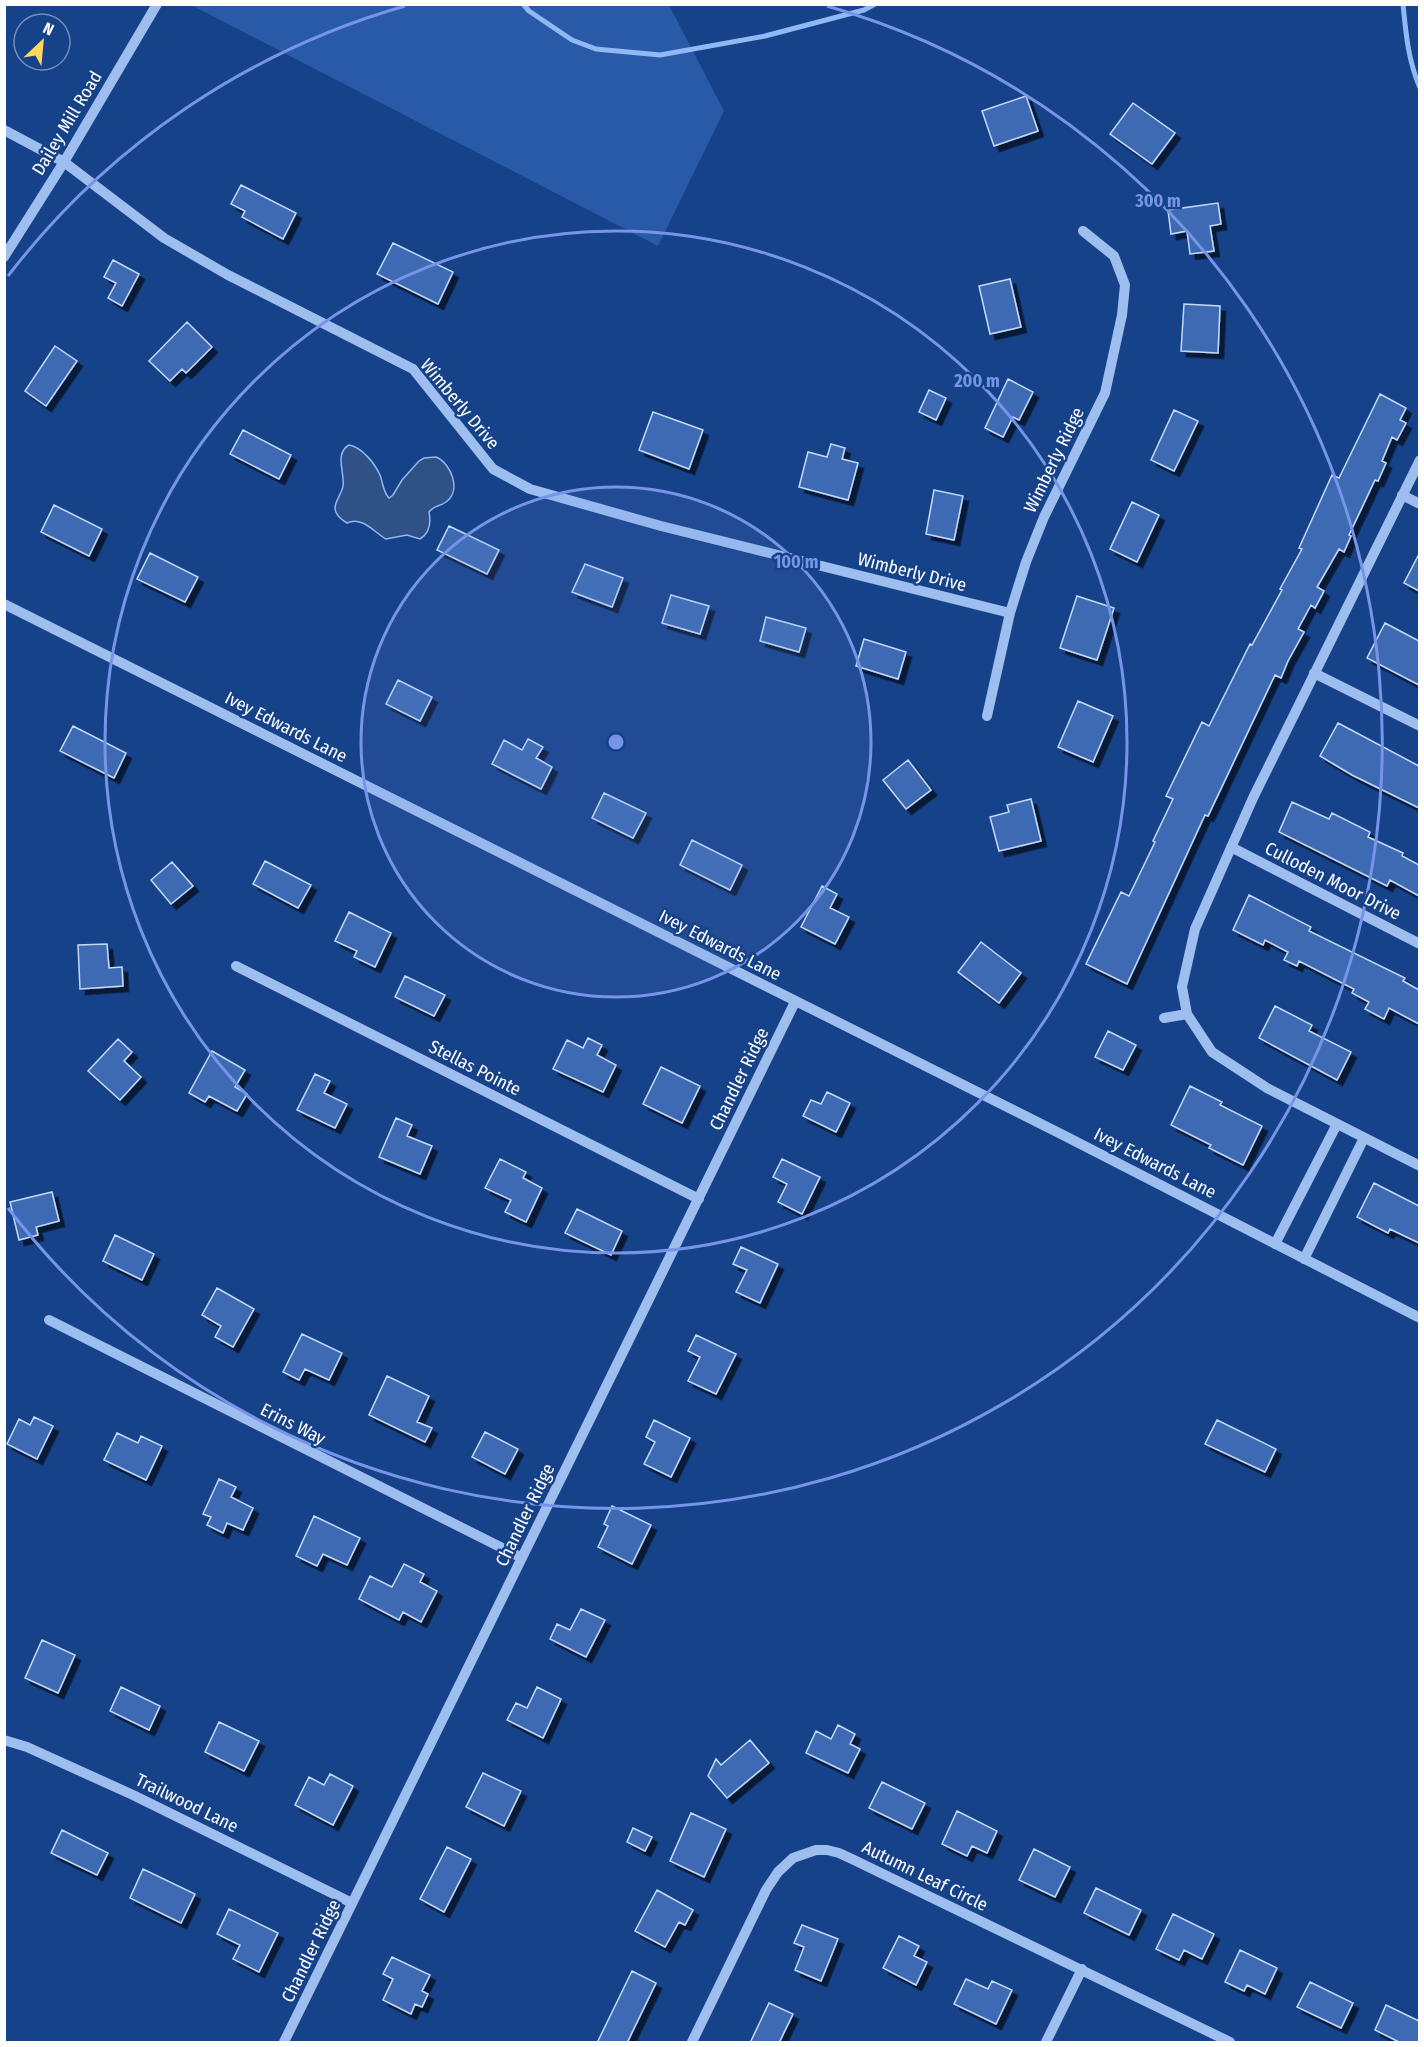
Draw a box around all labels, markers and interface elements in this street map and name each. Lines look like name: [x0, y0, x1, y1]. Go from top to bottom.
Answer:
north arrow: [12, 12, 72, 72]
text: N: [40, 18, 57, 40]
street label: Dailey Mill Road: [27, 67, 107, 179]
text: 300 m: [1134, 190, 1181, 212]
street label: Wimberly Drive: [416, 354, 504, 454]
text: 200 m: [953, 370, 1000, 392]
street label: Wimberly Ridge: [1019, 404, 1089, 516]
street label: Wimberly Drive: [855, 548, 969, 596]
text: 100 m: [774, 551, 818, 573]
street label: Ivey Edwards Lane: [221, 687, 351, 767]
centre of rings: [606, 732, 626, 752]
street label: Culloden Moor Drive: [1261, 837, 1405, 925]
street label: Ivey Edwards Lane: [655, 905, 785, 985]
street label: Chandler Ridge: [705, 1024, 773, 1134]
street label: Stellas Pointe: [425, 1035, 525, 1101]
street label: Ivey Edwards Lane: [1090, 1123, 1220, 1203]
street label: Erins Way: [257, 1398, 329, 1450]
street label: Chandler Ridge: [491, 1460, 559, 1570]
street label: Trailwood Lane: [132, 1769, 242, 1837]
street label: Autumn Leaf Circle: [858, 1836, 992, 1916]
street label: Chandler Ridge: [277, 1896, 345, 2006]

